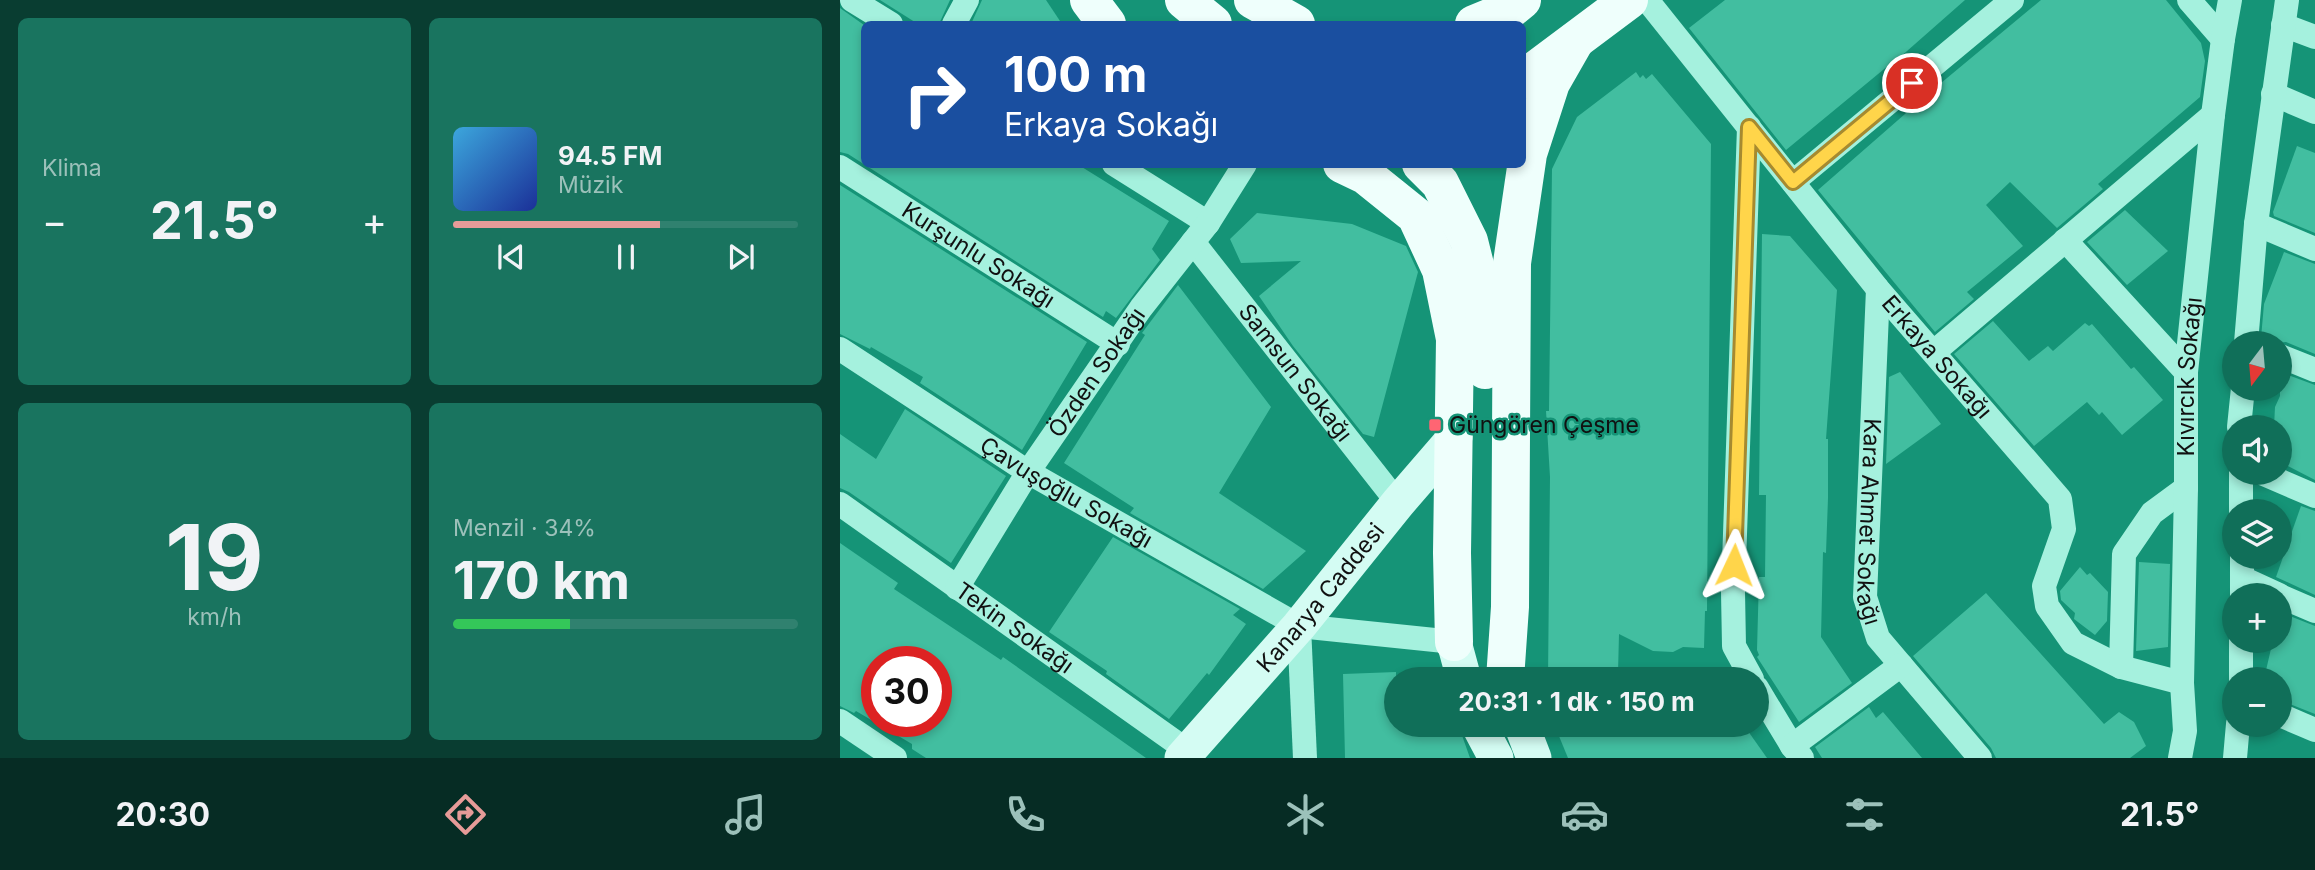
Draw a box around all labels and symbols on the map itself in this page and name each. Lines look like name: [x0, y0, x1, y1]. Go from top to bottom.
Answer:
pin: [1882, 53, 1942, 113]
street label: Kurşunlu Sokağı: [897, 196, 1060, 314]
street label: Erkaya Sokağı: [1876, 290, 1998, 424]
street label: Kıvırcık Sokağı: [2172, 296, 2208, 456]
street label: Samsun Sokağı: [1233, 298, 1358, 447]
street label: Özden Sokağı: [1042, 302, 1151, 443]
north arrow: [2222, 331, 2292, 401]
place label: Güngören Çeşme: [1449, 411, 1639, 439]
marker: Güngören Çeşme: [1427, 417, 1443, 433]
street label: Kara Ahmet Sokağı: [1850, 418, 1887, 628]
street label: Çavuşoğlu Sokağı: [975, 431, 1158, 554]
street label: Kanarya Caddesi: [1251, 517, 1390, 678]
position arrow: [1697, 528, 1771, 602]
street label: Tekin Sokağı: [950, 576, 1079, 679]
speed limit sign: 30: [861, 646, 952, 737]

